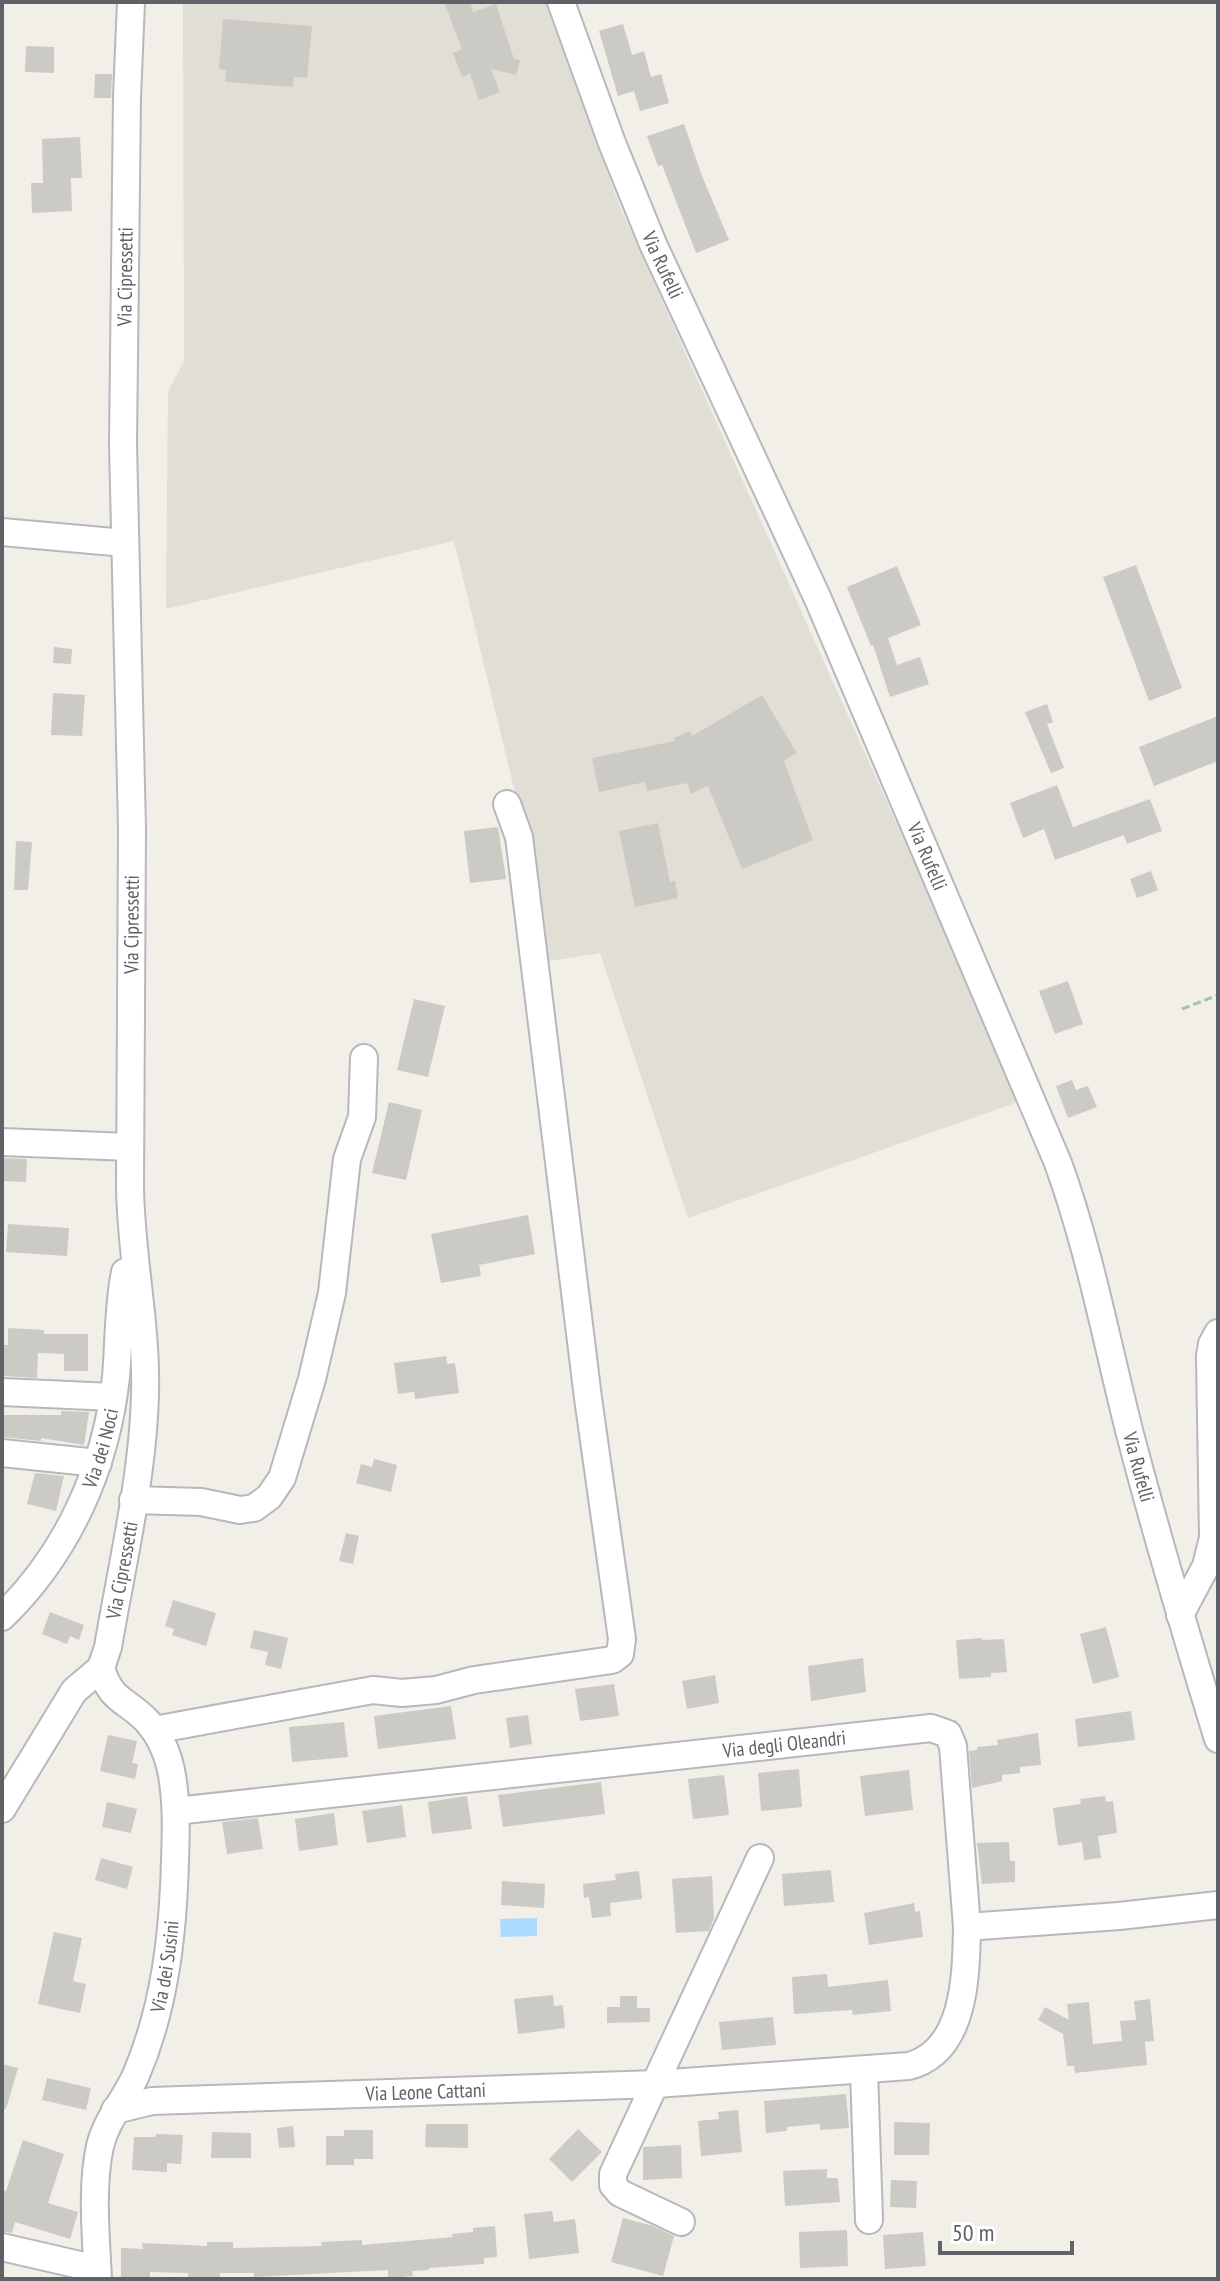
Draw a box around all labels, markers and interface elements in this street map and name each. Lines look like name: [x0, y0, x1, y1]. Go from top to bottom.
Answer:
street label: Via Cipressetti: [111, 227, 138, 327]
street label: Via Rufelli: [636, 227, 689, 303]
street label: Via Rufelli: [901, 818, 953, 894]
street label: Via Cipressetti: [118, 875, 145, 975]
street label: Via dei Noci: [76, 1406, 124, 1493]
street label: Via Rufelli: [1117, 1428, 1161, 1505]
street label: Via Cipressetti: [100, 1519, 144, 1622]
street label: Via degli Oleandri: [720, 1724, 847, 1764]
street label: Via dei Susini: [144, 1919, 185, 2016]
street label: Via Leone Cattani: [364, 2077, 486, 2107]
scale bar: [940, 2205, 1072, 2255]
text: 50 m: [952, 2217, 994, 2248]

